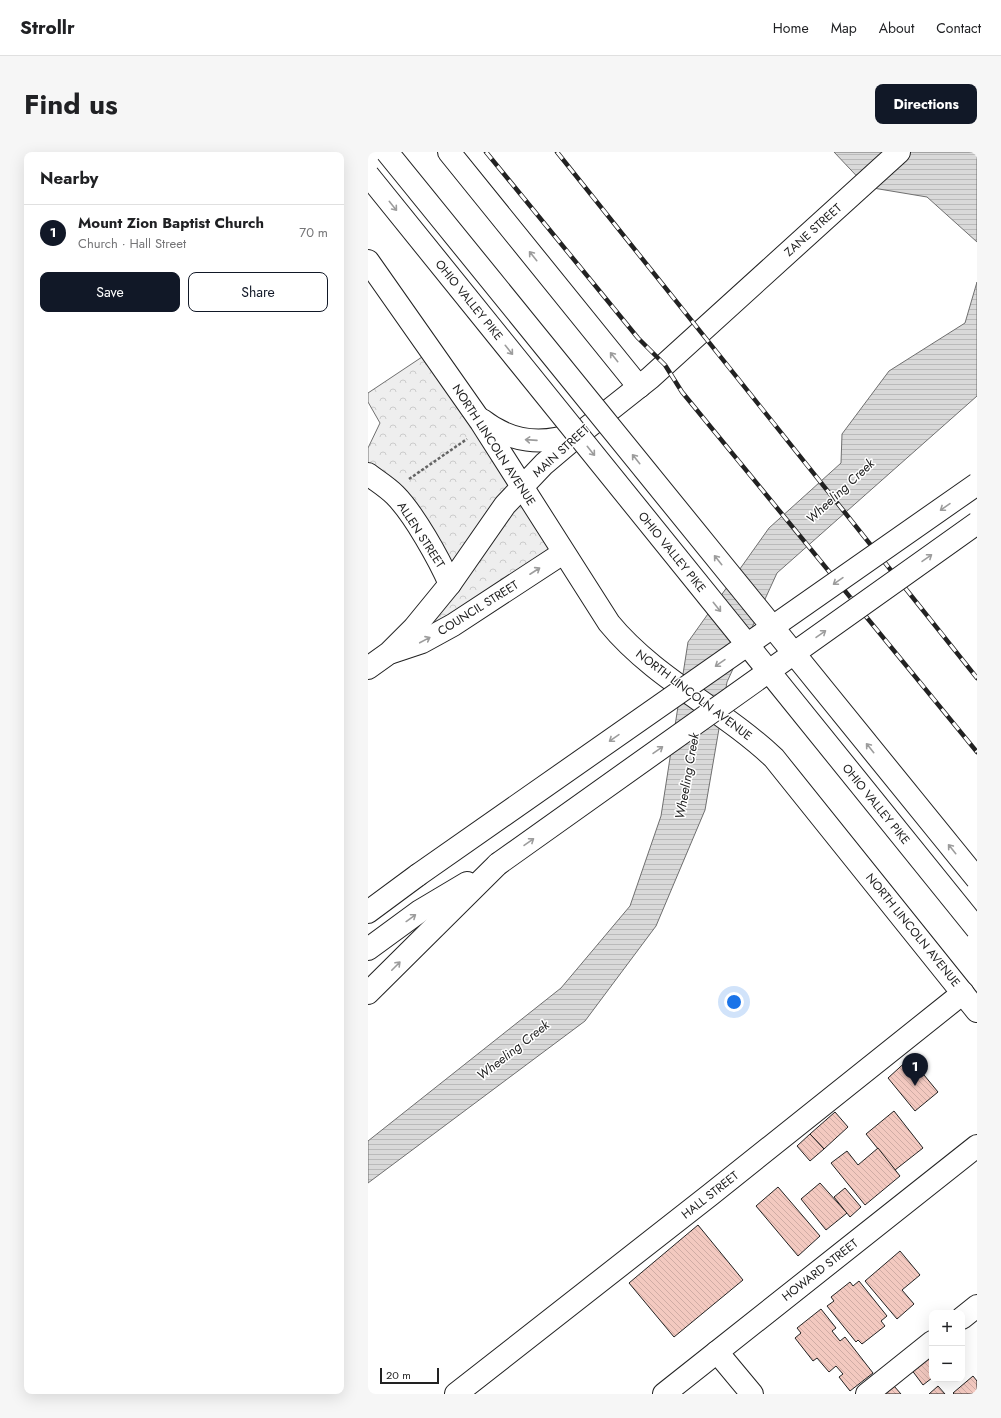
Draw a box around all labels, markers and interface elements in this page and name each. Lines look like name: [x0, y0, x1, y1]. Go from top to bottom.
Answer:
text: Strollr: [20, 14, 75, 41]
text: Home: [773, 18, 809, 38]
text: Map: [831, 18, 857, 38]
text: About: [879, 18, 914, 38]
text: Contact: [936, 18, 981, 38]
text: Find us: [24, 84, 118, 125]
button: Directions: [875, 84, 977, 124]
text: Nearby: [40, 166, 98, 190]
street label: ZANE STREET: [780, 199, 846, 261]
one-way arrow: [388, 200, 397, 211]
text: Mount Zion Baptist Church: [78, 212, 264, 234]
text: 1: [50, 223, 56, 242]
text: 70 m: [299, 223, 328, 242]
text: Church · Hall Street: [78, 234, 186, 253]
one-way arrow: [528, 250, 537, 261]
street label: OHIO VALLEY PIKE: [431, 256, 507, 344]
button: Save: [40, 272, 180, 312]
button: Share: [188, 272, 328, 312]
one-way arrow: [505, 345, 514, 356]
one-way arrow: [610, 351, 619, 362]
street label: NORTH LINCOLN AVENUE: [448, 381, 540, 509]
street label: MAIN STREET: [529, 420, 594, 481]
one-way arrow: [525, 437, 538, 444]
one-way arrow: [587, 446, 595, 457]
one-way arrow: [632, 454, 640, 465]
water label: Wheeling Creek: [802, 454, 879, 528]
street label: ALLEN STREET: [393, 498, 449, 572]
one-way arrow: [940, 503, 951, 511]
street label: OHIO VALLEY PIKE: [634, 508, 710, 596]
one-way arrow: [921, 554, 932, 562]
one-way arrow: [714, 555, 722, 566]
one-way arrow: [529, 567, 540, 575]
street label: COUNCIL STREET: [434, 576, 522, 640]
one-way arrow: [833, 577, 844, 585]
one-way arrow: [712, 602, 721, 612]
one-way arrow: [815, 630, 826, 638]
one-way arrow: [419, 636, 431, 644]
street label: NORTH LINCOLN AVENUE: [632, 645, 756, 745]
one-way arrow: [715, 659, 726, 667]
water label: Wheeling Creek: [670, 731, 704, 821]
one-way arrow: [609, 734, 620, 742]
one-way arrow: [866, 743, 875, 754]
one-way arrow: [652, 746, 663, 754]
street label: OHIO VALLEY PIKE: [838, 760, 914, 848]
one-way arrow: [524, 838, 535, 846]
one-way arrow: [948, 844, 957, 855]
street label: NORTH LINCOLN AVENUE: [861, 869, 965, 991]
one-way arrow: [405, 914, 416, 922]
one-way arrow: [391, 961, 401, 970]
your location: [724, 992, 744, 1012]
water label: Wheeling Creek: [473, 1015, 554, 1084]
pin: 1: [902, 1053, 928, 1086]
street label: HALL STREET: [677, 1167, 743, 1223]
street label: HOWARD STREET: [778, 1234, 862, 1306]
map controls: [929, 1310, 965, 1382]
button: +: [929, 1310, 965, 1346]
button: −: [929, 1346, 965, 1382]
scale bar: [380, 1366, 439, 1385]
text: 20 m: [386, 1367, 411, 1383]

